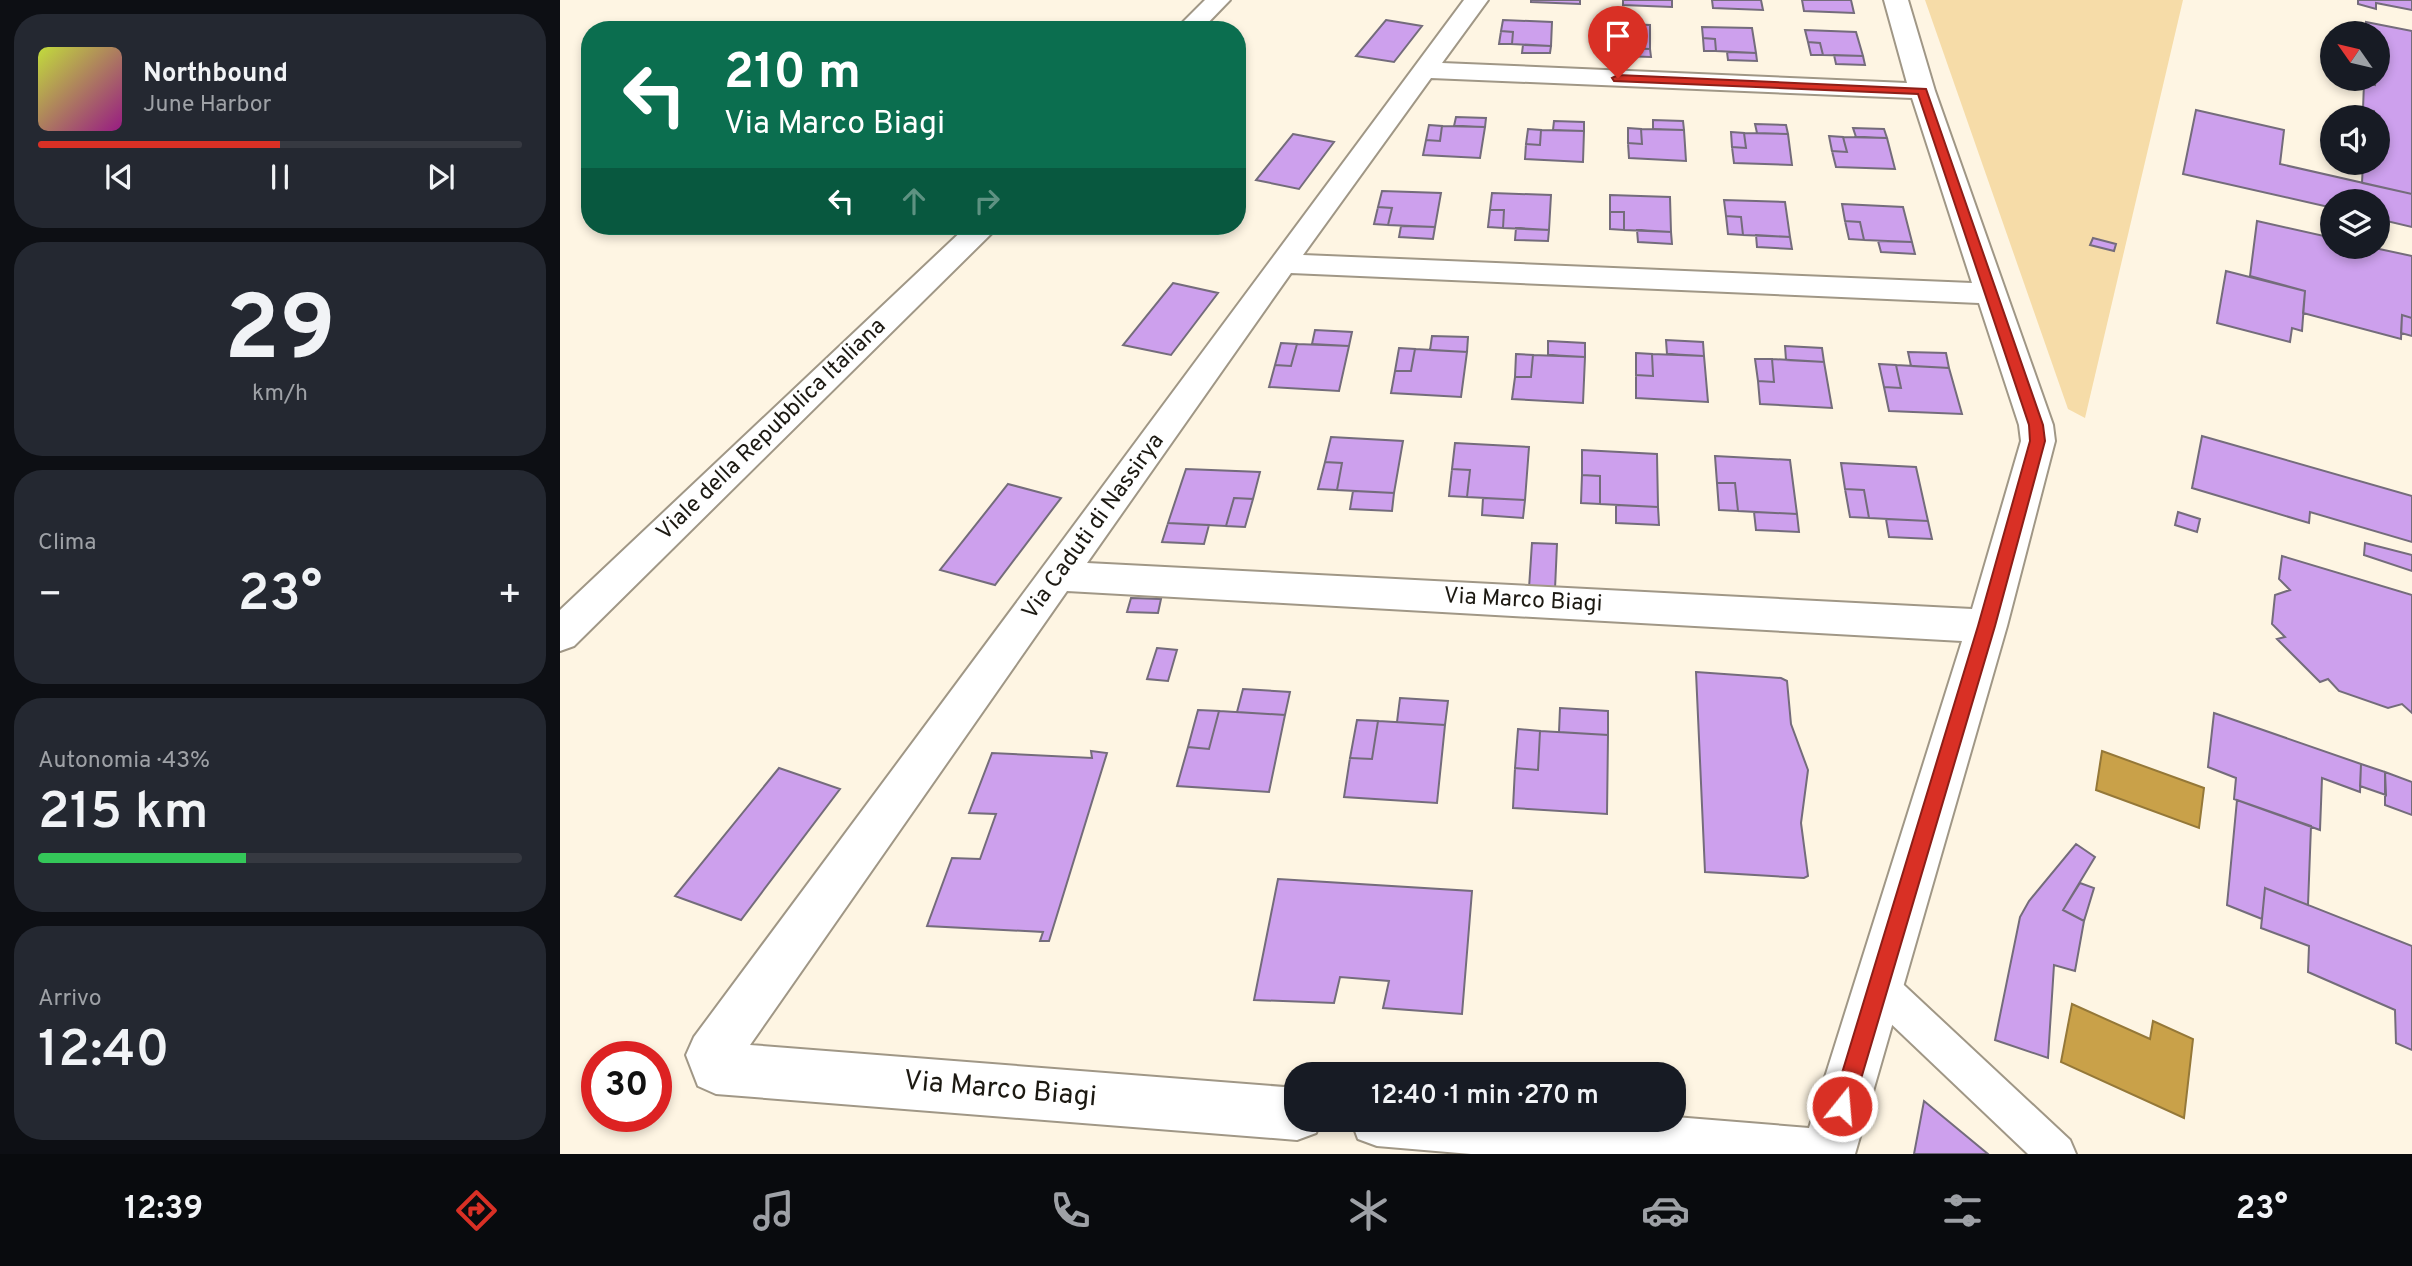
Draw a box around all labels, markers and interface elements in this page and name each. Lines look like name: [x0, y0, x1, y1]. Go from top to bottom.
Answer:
pin: [1588, 6, 1648, 78]
icon: arrive: [1599, 17, 1637, 55]
north arrow: [2320, 21, 2390, 91]
map controls: [2320, 21, 2390, 259]
text: 210 m: [724, 44, 861, 106]
icon: left: [609, 49, 700, 140]
text: Northbound: [143, 58, 288, 91]
text: June Harbor: [143, 91, 271, 120]
text: Via Marco Biagi: [724, 105, 945, 145]
button: sound: [2320, 105, 2390, 175]
icon: previous: [100, 158, 138, 196]
icon: pause: [261, 158, 299, 196]
icon: next: [422, 158, 460, 196]
icon: left: [822, 182, 860, 220]
icon: ahead: [895, 182, 933, 220]
icon: right: [968, 182, 1006, 220]
button: layers: [2320, 189, 2390, 259]
text: 29: [224, 277, 336, 392]
street label: Viale della Repubblica Italiana: [651, 313, 893, 547]
text: km/h: [252, 380, 308, 409]
street label: Via Caduti di Nassirya: [1017, 428, 1171, 626]
text: Clima: [38, 529, 96, 558]
text: 23°: [238, 563, 322, 629]
text: −: [38, 572, 63, 621]
text: +: [497, 572, 522, 621]
street label: Via Marco Biagi: [1443, 582, 1603, 620]
text: Autonomia · 43%: [38, 747, 210, 776]
text: 215 km: [38, 781, 209, 847]
text: Arrivo: [38, 985, 102, 1014]
text: 12:40: [38, 1019, 169, 1085]
speed limit sign: 30: [581, 1041, 672, 1132]
street label: Via Marco Biagi: [902, 1064, 1098, 1116]
position arrow: [1805, 1069, 1879, 1143]
text: 12:40 · 1 min · 270 m: [1371, 1080, 1599, 1113]
icon: directions: [452, 1186, 501, 1235]
icon: music: [749, 1186, 798, 1235]
icon: phone: [1046, 1186, 1095, 1235]
icon: climate: [1344, 1186, 1393, 1235]
icon: car: [1641, 1186, 1690, 1235]
icon: filters: [1938, 1186, 1987, 1235]
text: 12:39: [124, 1190, 203, 1230]
text: 23°: [2236, 1190, 2288, 1230]

